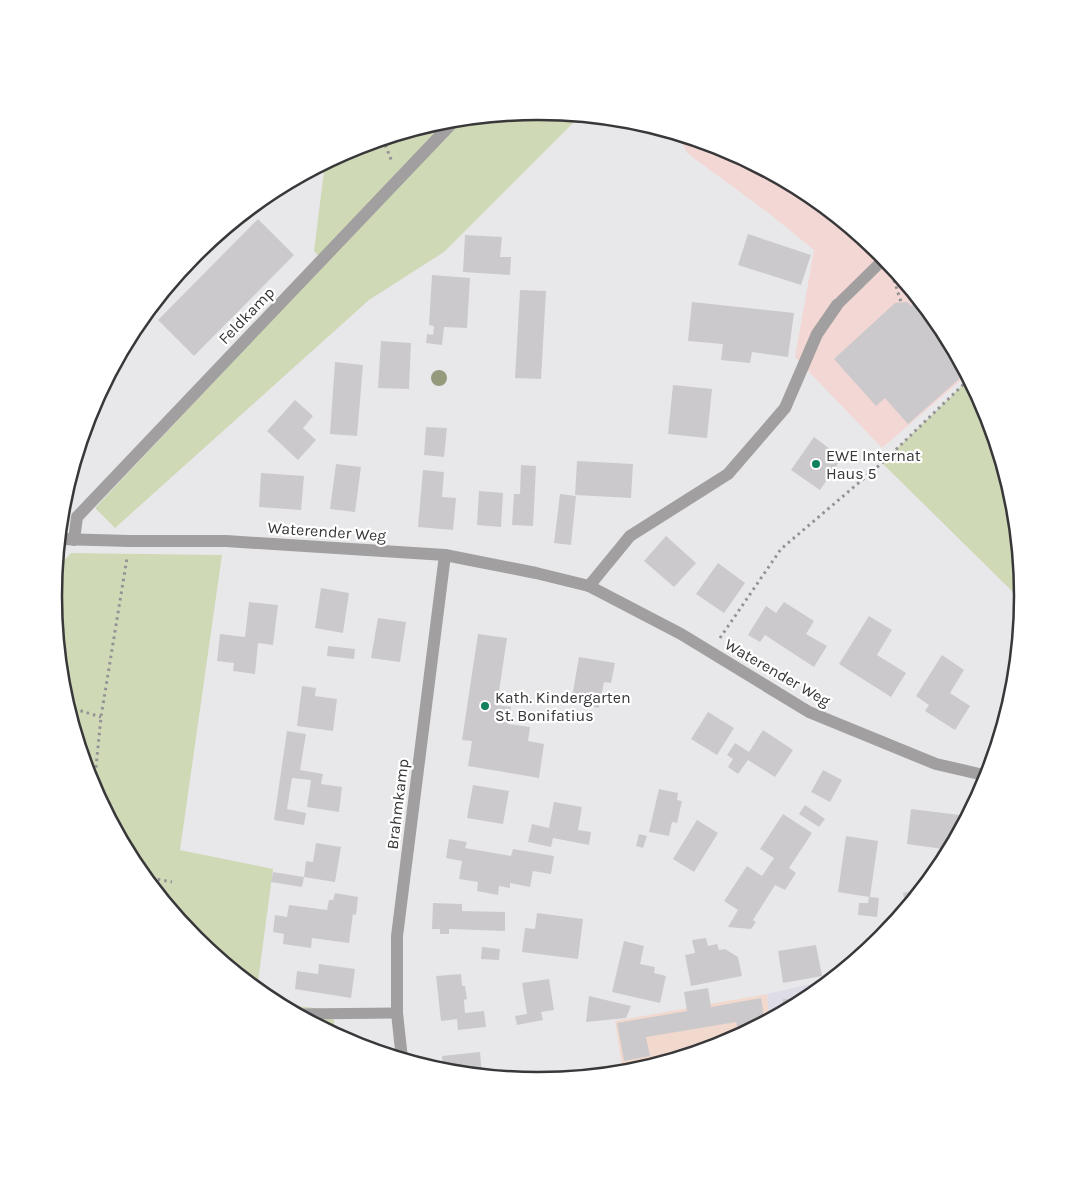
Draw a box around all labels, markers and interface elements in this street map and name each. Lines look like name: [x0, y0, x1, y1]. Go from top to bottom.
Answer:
street label: Feldkamp: [214, 283, 278, 348]
place label: EWE Internat Haus 5: [826, 446, 921, 483]
marker: EWE Internat Haus 5: [810, 458, 822, 470]
street label: Waterender Weg: [267, 518, 387, 545]
street label: Waterender Weg: [722, 635, 834, 710]
place label: Kath. Kindergarten St. Bonifatius: [495, 688, 631, 725]
marker: Kath. Kindergarten St. Bonifatius: [479, 700, 491, 712]
street label: Brahmkamp: [383, 758, 412, 851]

